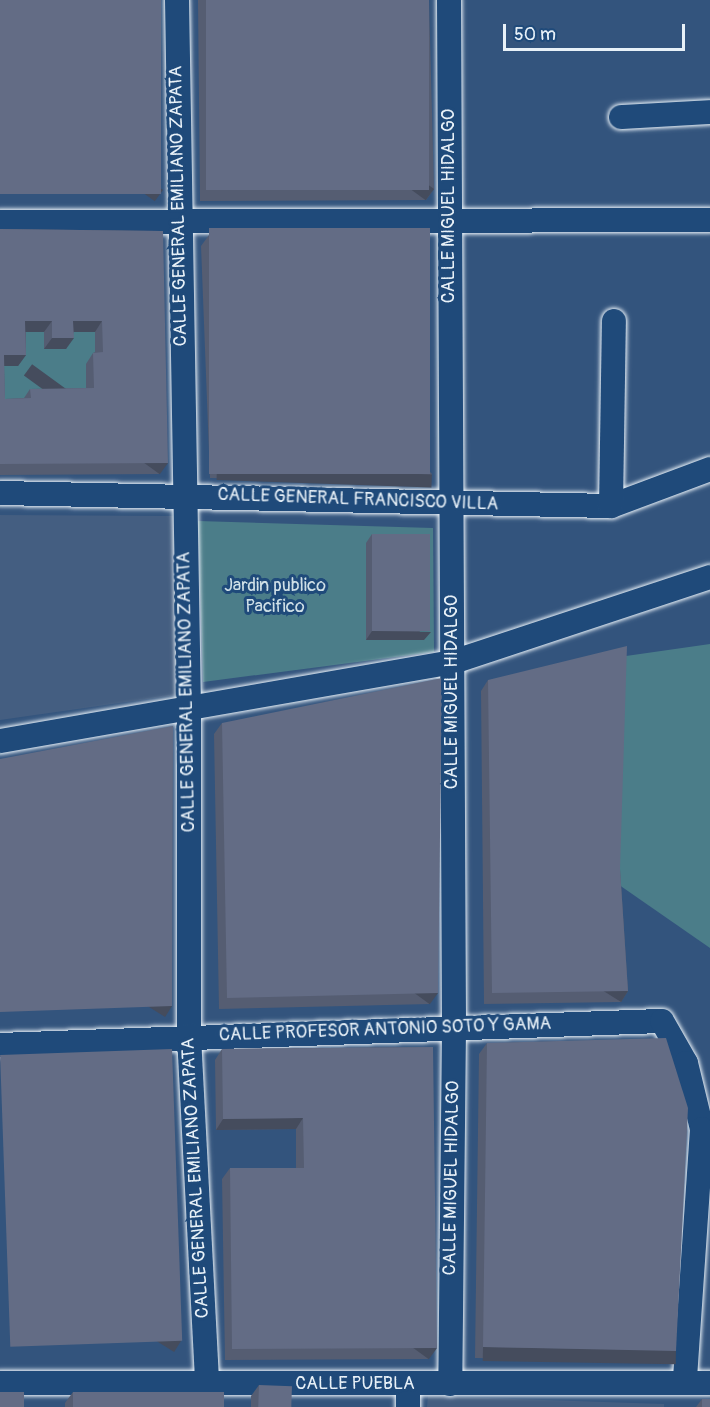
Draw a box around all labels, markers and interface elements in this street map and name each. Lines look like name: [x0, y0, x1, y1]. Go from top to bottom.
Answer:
scale bar: [506, 12, 688, 50]
text: 50 m: [514, 23, 556, 46]
street label: CALLE GENERAL EMILIANO ZAPATA: [166, 65, 192, 347]
street label: CALLE MIGUEL HIDALGO: [438, 109, 460, 303]
street label: CALLE GENERAL FRANCISCO VILLA: [217, 484, 499, 516]
street label: CALLE GENERAL EMILIANO ZAPATA: [174, 551, 200, 833]
park label: Jardin publico Pacifico: [224, 576, 326, 618]
street label: CALLE MIGUEL HIDALGO: [441, 595, 463, 789]
street label: CALLE PROFESOR ANTONIO SOTO Y GAMA: [219, 1013, 551, 1047]
street label: CALLE GENERAL EMILIANO ZAPATA: [178, 1037, 214, 1319]
street label: CALLE MIGUEL HIDALGO: [440, 1081, 464, 1275]
street label: CALLE PUEBLA: [295, 1373, 415, 1395]

